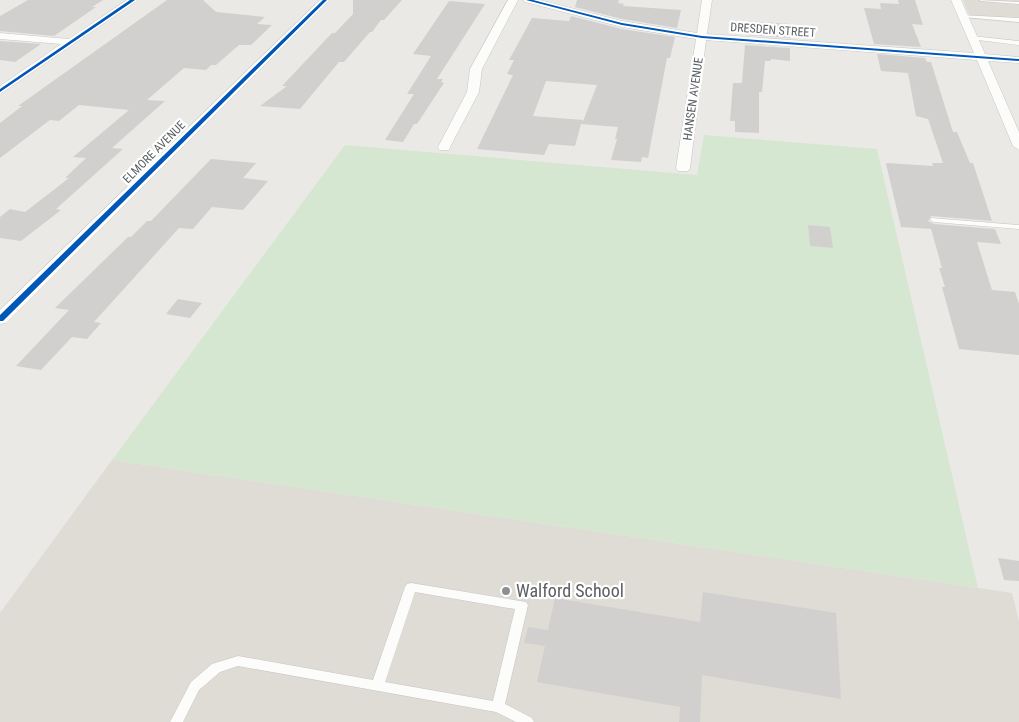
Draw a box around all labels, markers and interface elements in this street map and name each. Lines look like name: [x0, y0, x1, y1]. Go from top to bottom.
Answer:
street label: DRESDEN STREET: [730, 20, 816, 40]
street label: HANSEN AVENUE: [680, 57, 706, 141]
street label: ELMORE AVENUE: [120, 118, 188, 186]
place label: Walford School: [516, 580, 624, 601]
marker: Walford School: [500, 585, 512, 597]

